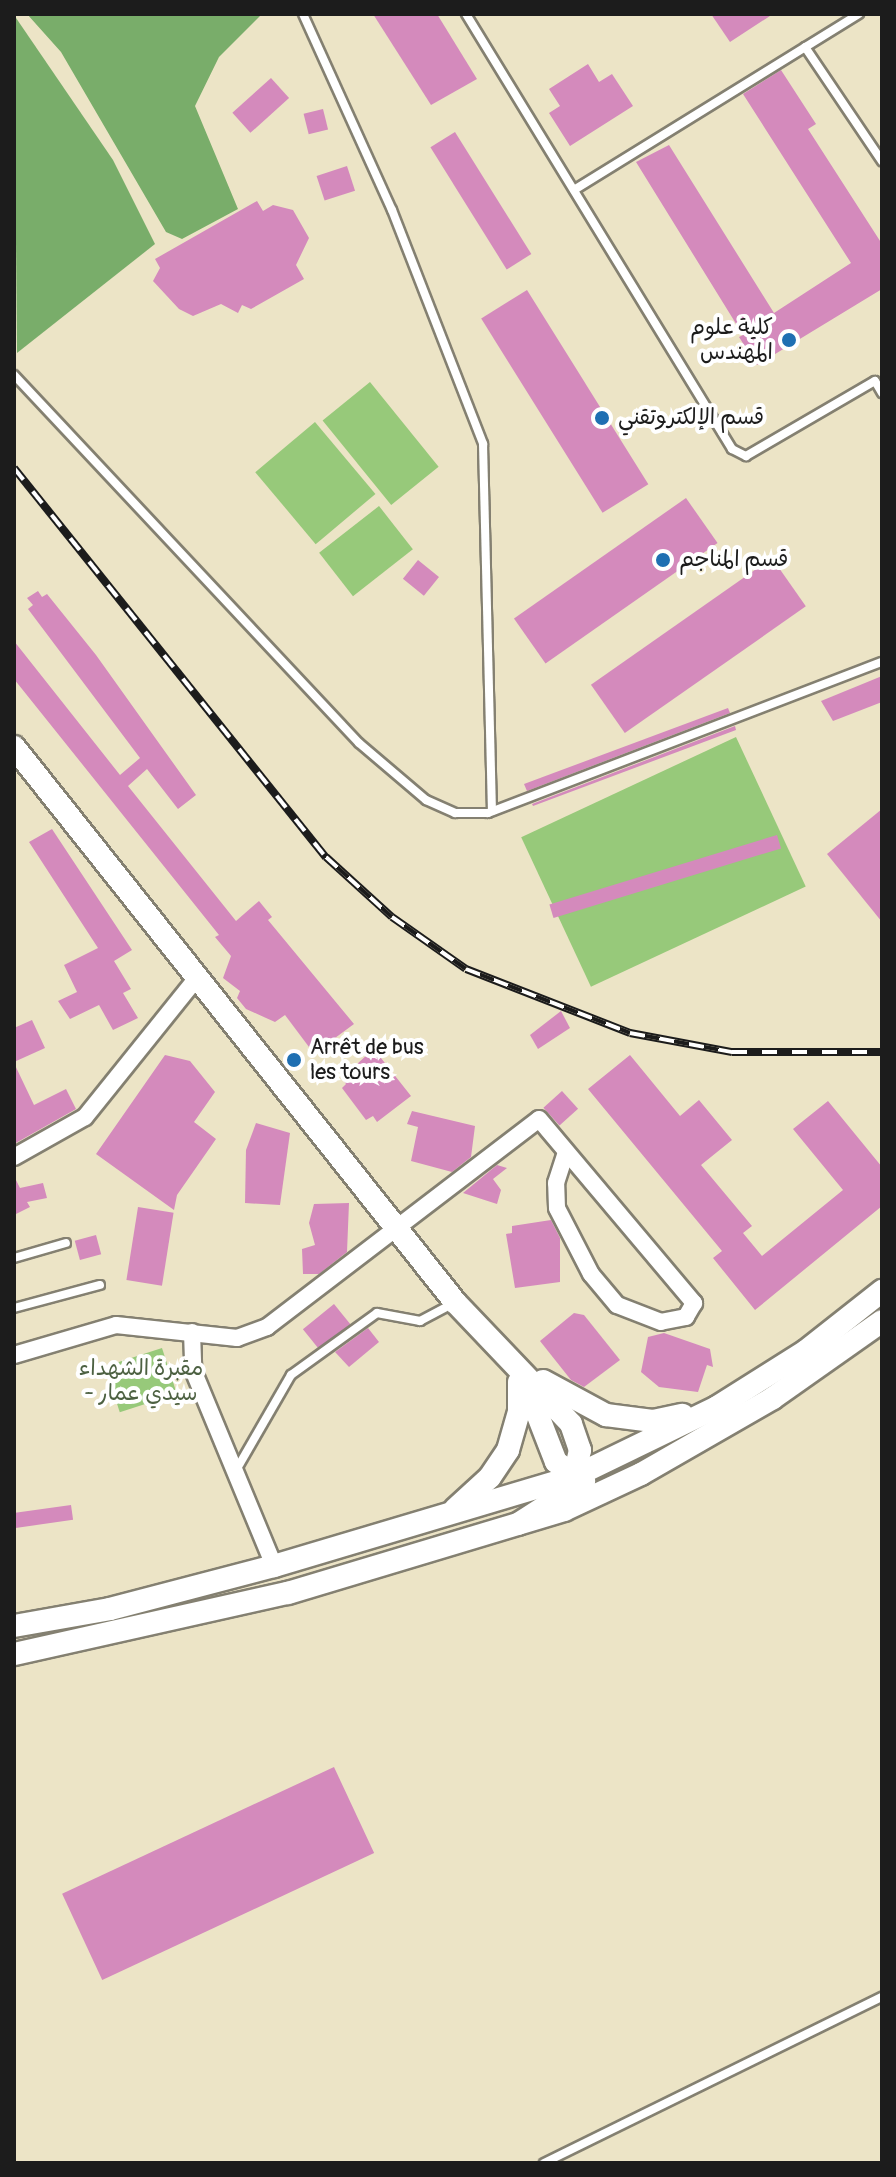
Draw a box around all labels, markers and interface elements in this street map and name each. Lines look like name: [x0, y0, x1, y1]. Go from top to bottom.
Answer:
place label: كلية علوم المهندس: [690, 314, 773, 366]
marker: كلية علوم المهندس: [780, 331, 798, 349]
place label: قسم الإلكتروتقني: [618, 405, 764, 431]
marker: قسم الإلكتروتقني: [593, 409, 611, 427]
place label: قسم المناجم: [679, 547, 788, 573]
marker: قسم المناجم: [654, 551, 672, 569]
place label: Arrêt de bus les tours: [310, 1034, 424, 1086]
marker: Arrêt de bus les tours: [285, 1051, 303, 1069]
park label: مقبرة الشهداء - سيدي عمار: [79, 1355, 203, 1406]

